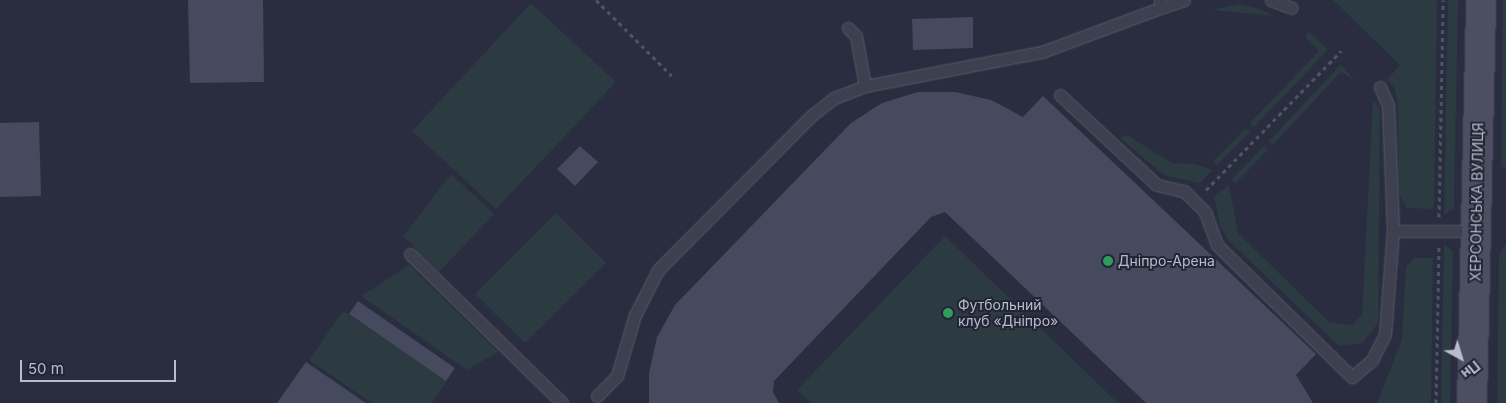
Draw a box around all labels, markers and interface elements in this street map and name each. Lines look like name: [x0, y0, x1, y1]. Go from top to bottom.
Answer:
street label: ХЕРСОНСЬКА ВУЛИЦЯ: [1467, 123, 1487, 281]
place label: Дніпро-Арена: [1118, 253, 1215, 269]
marker: Дніпро-Арена: [1102, 255, 1114, 267]
place label: Футбольний клуб «Дніпро»: [958, 297, 1058, 330]
marker: Футбольний клуб «Дніпро»: [942, 307, 954, 319]
north arrow: [1436, 333, 1486, 383]
scale bar: [22, 350, 179, 382]
text: Пн: [1458, 357, 1484, 383]
text: 50 m: [28, 359, 64, 378]

